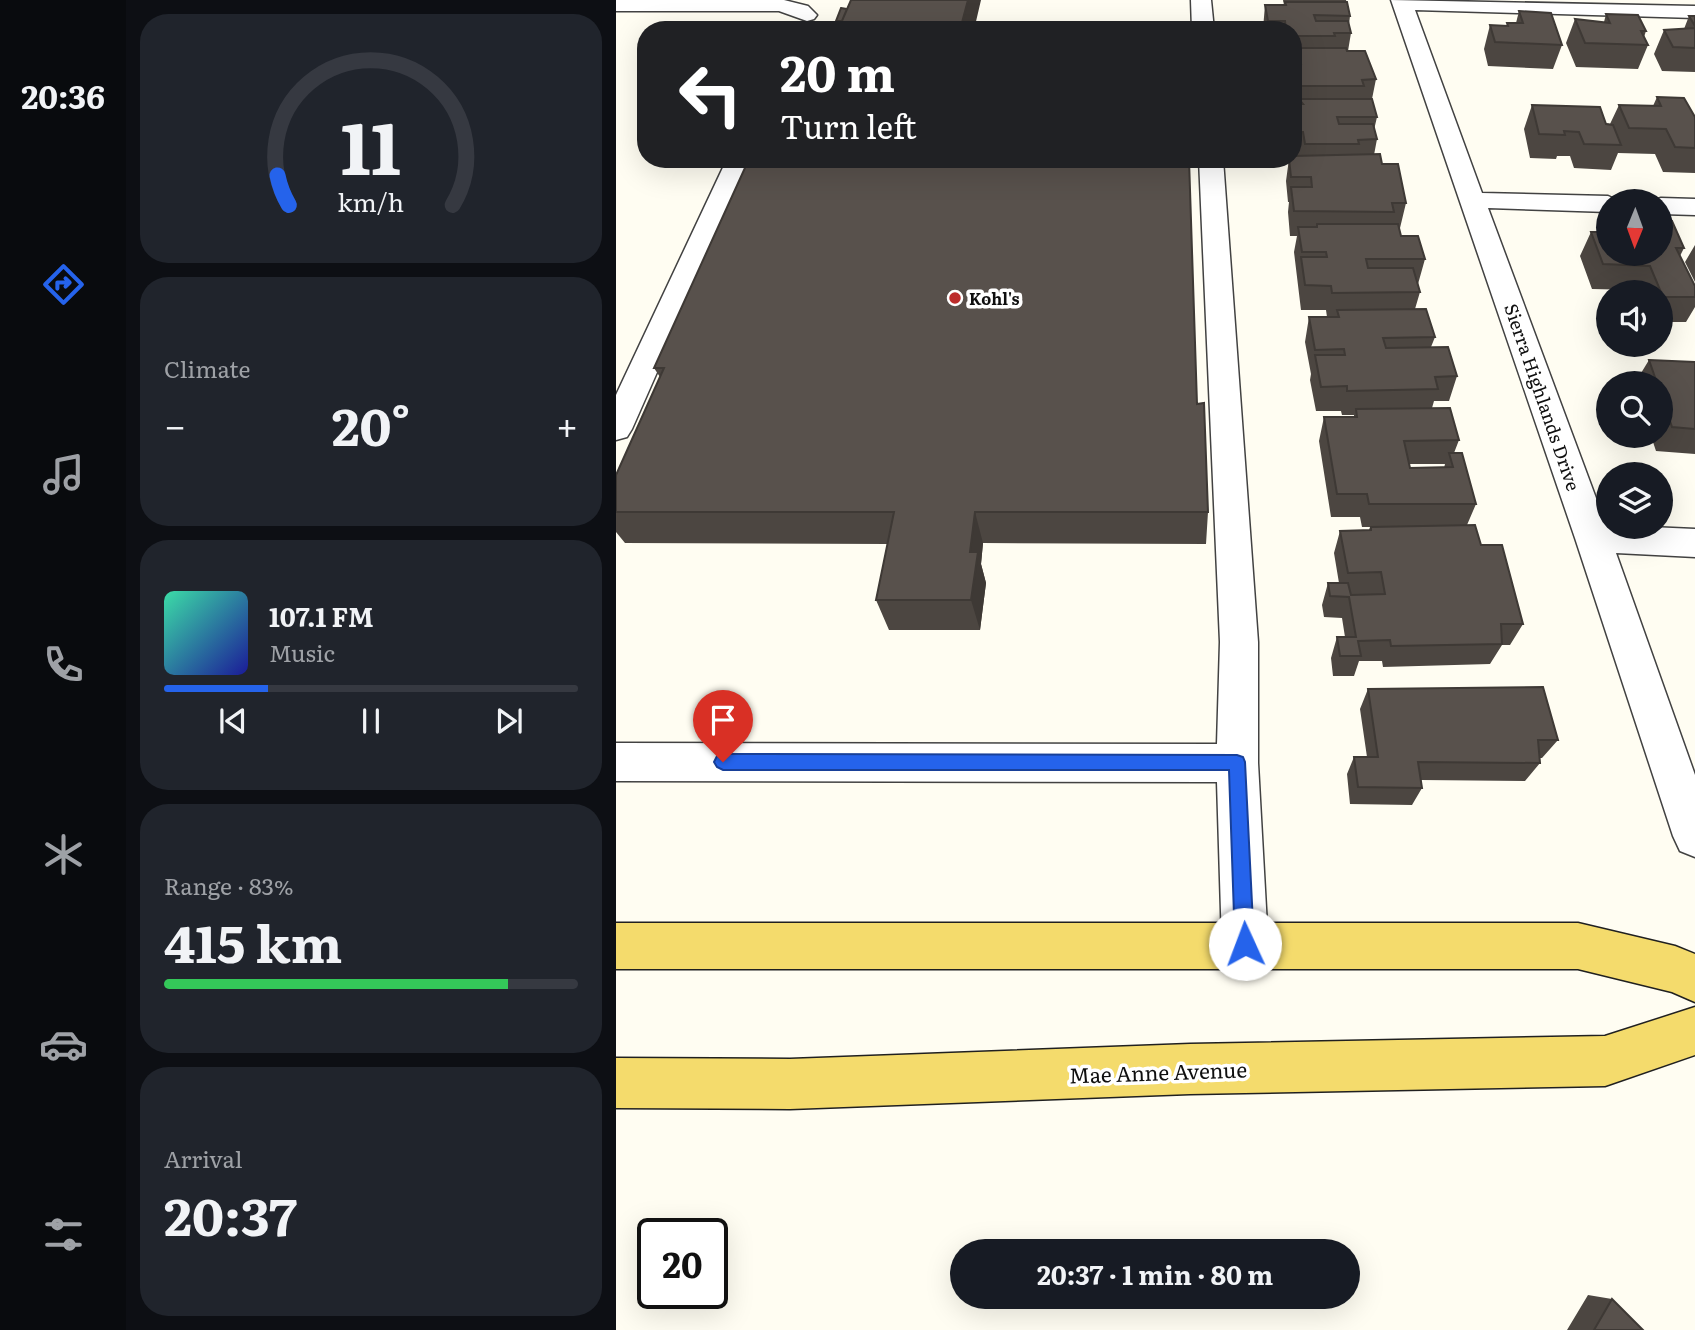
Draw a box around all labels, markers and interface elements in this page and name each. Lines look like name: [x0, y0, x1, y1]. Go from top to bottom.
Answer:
text: 20 m: [780, 34, 895, 107]
icon: left: [665, 49, 756, 140]
text: 20:36: [21, 71, 105, 119]
text: 11: [341, 89, 401, 197]
text: Turn left: [780, 101, 917, 149]
text: km/h: [338, 182, 404, 219]
north arrow: [1596, 189, 1673, 266]
map controls: [1596, 189, 1673, 539]
icon: directions: [39, 260, 88, 309]
button: sound: [1596, 280, 1673, 357]
place label: Kohl's: [969, 286, 1019, 310]
marker: Kohl's: [947, 290, 963, 306]
street label: Sierra Highlands Drive: [1498, 300, 1588, 494]
text: Climate: [164, 351, 250, 385]
button: search: [1596, 371, 1673, 448]
text: 20°: [332, 385, 410, 462]
text: −: [164, 395, 186, 452]
text: +: [556, 395, 578, 452]
icon: music: [39, 450, 88, 499]
button: layers: [1596, 462, 1673, 539]
text: 107.1 FM: [269, 596, 374, 635]
text: Music: [269, 635, 335, 669]
icon: phone: [39, 640, 88, 689]
pin: [693, 690, 753, 762]
icon: arrive: [704, 701, 742, 739]
icon: previous: [214, 702, 252, 740]
icon: pause: [352, 702, 390, 740]
icon: next: [490, 702, 528, 740]
icon: climate: [39, 830, 88, 879]
text: Range · 83%: [164, 868, 294, 902]
text: 415 km: [164, 902, 342, 979]
position arrow: [1208, 907, 1282, 981]
icon: car: [39, 1020, 88, 1069]
street label: Mae Anne Avenue: [1068, 1052, 1248, 1090]
text: Arrival: [164, 1141, 243, 1175]
text: 20:37: [164, 1175, 297, 1252]
icon: filters: [39, 1210, 88, 1259]
speed limit sign: 20: [637, 1218, 728, 1309]
text: 20:37 · 1 min · 80 m: [1037, 1254, 1273, 1293]

